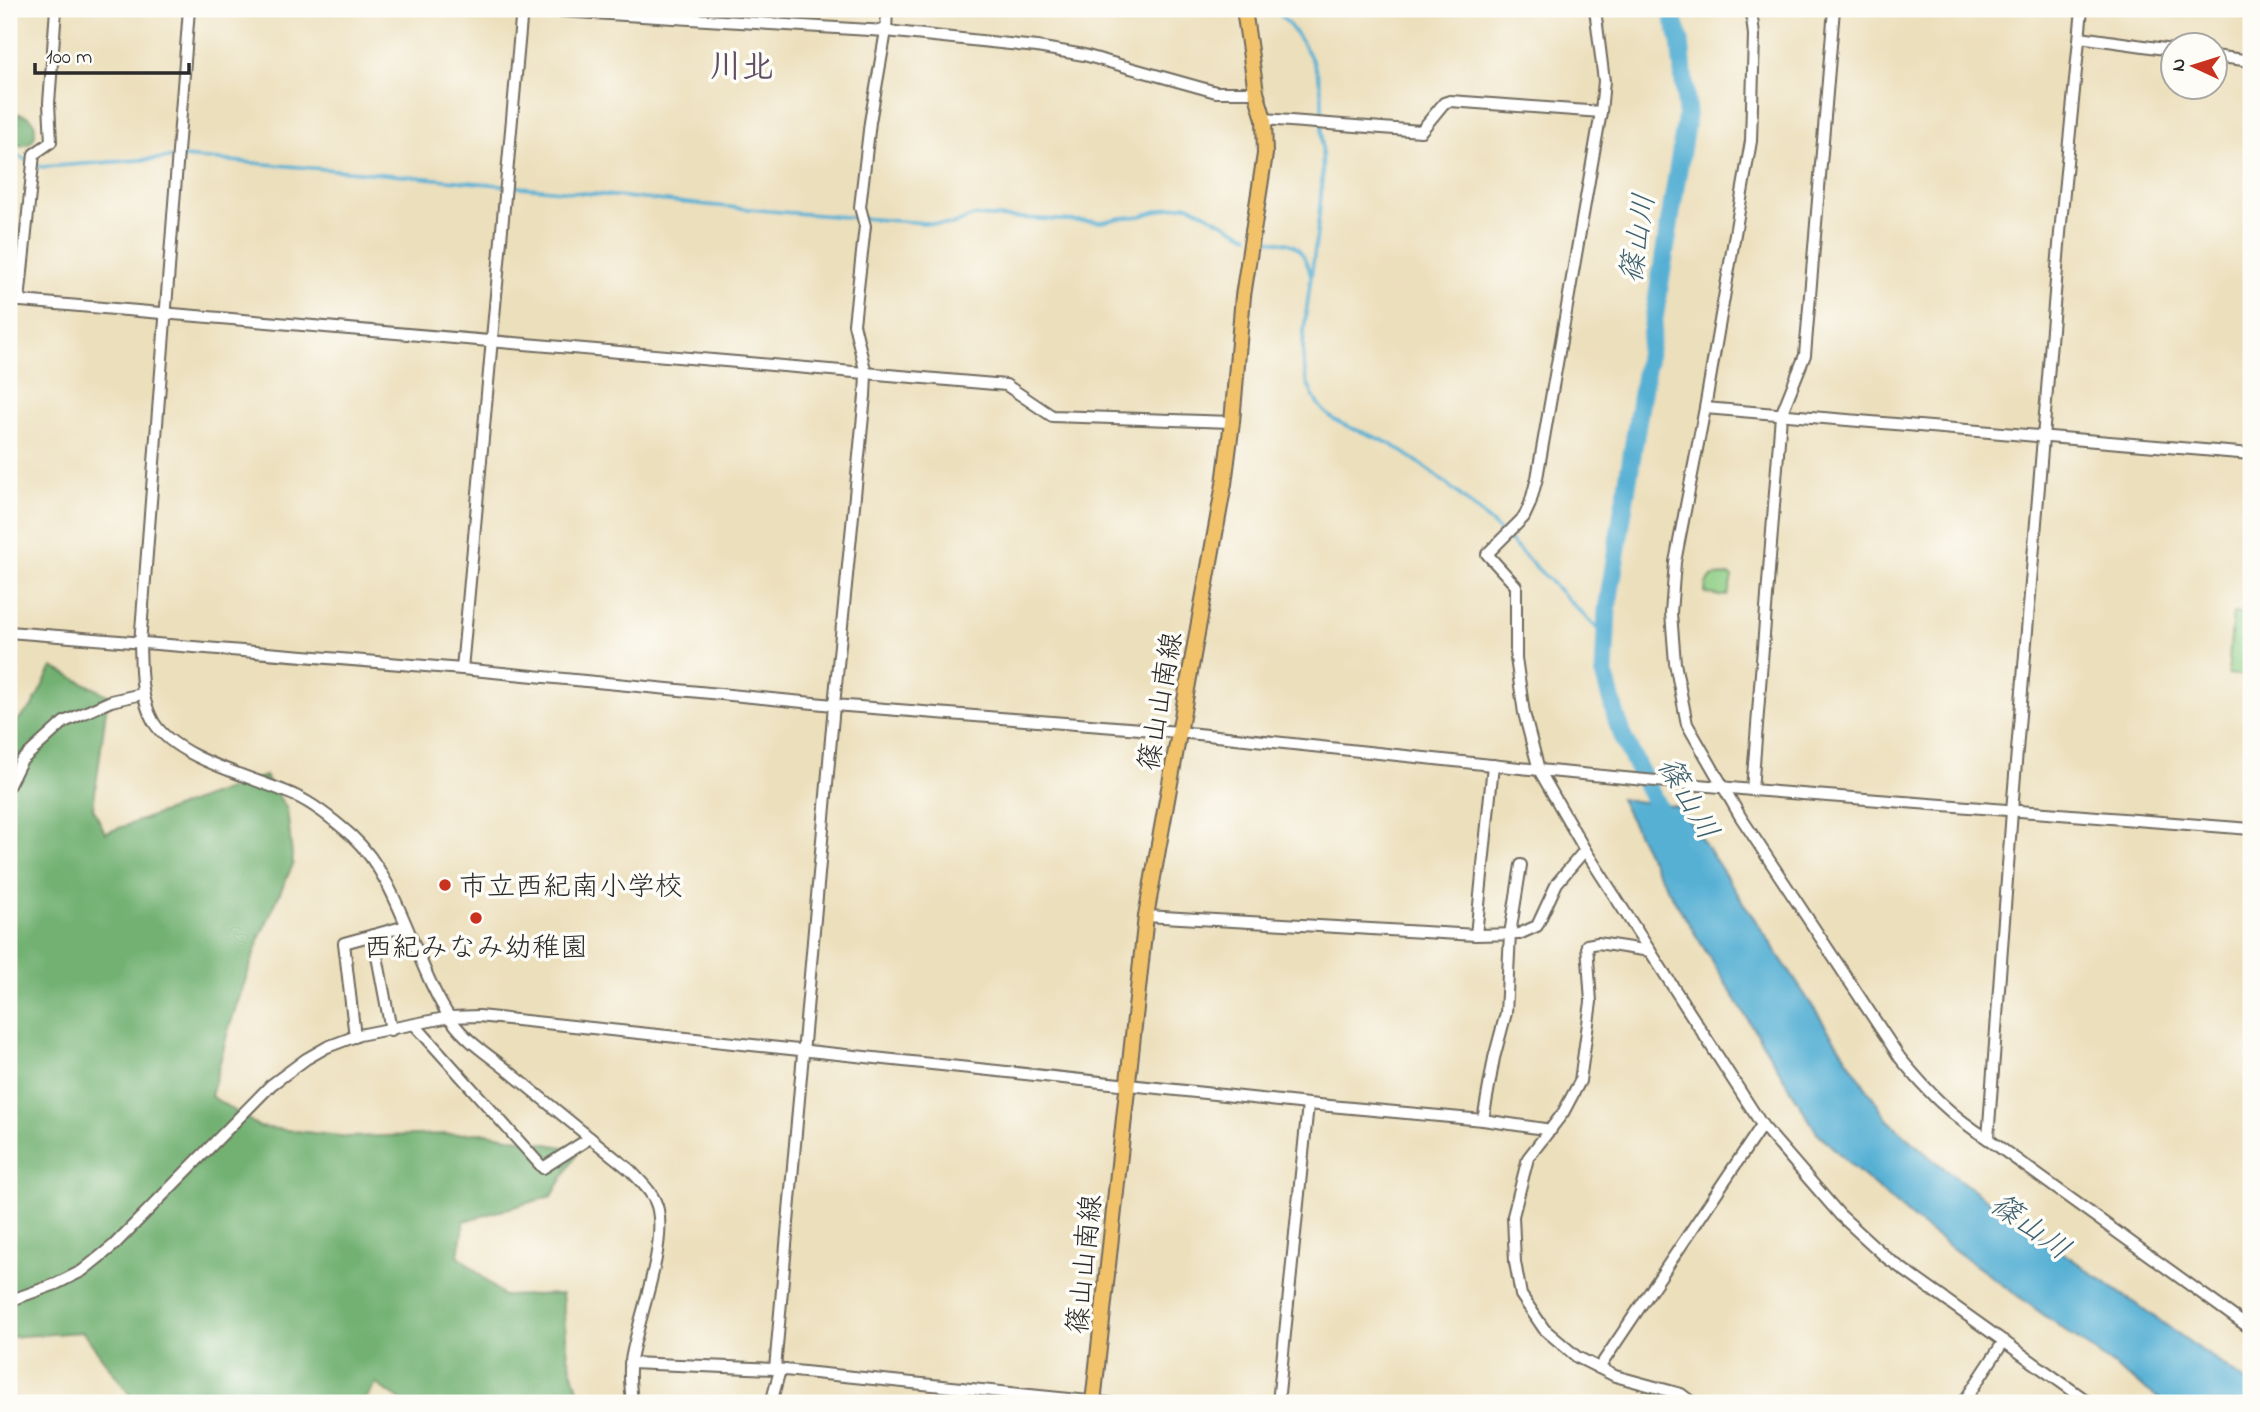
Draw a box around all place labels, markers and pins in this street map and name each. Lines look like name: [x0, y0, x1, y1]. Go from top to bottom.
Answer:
place label: 市立西紀南小学校: [459, 868, 683, 909]
marker: 市立西紀南小学校: [437, 877, 453, 893]
marker: 西紀みなみ幼稚園: [468, 910, 484, 926]
place label: 西紀みなみ幼稚園: [364, 929, 588, 970]

